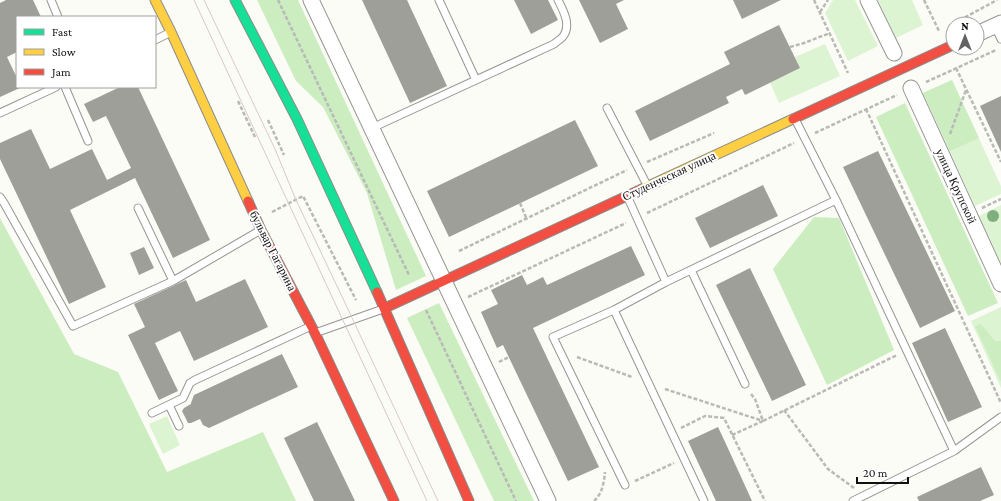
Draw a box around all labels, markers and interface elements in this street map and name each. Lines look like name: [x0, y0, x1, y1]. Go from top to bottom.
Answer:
legend: [16, 16, 156, 88]
north arrow: [945, 16, 985, 56]
text: N: [961, 20, 969, 32]
text: Fast: [52, 25, 73, 39]
text: Slow: [52, 45, 76, 59]
text: Jam: [51, 65, 71, 79]
street label: улица Крупской: [933, 146, 980, 226]
street label: Студенческая улица: [620, 148, 719, 204]
street label: бульвар Гагарина: [247, 209, 300, 294]
scale bar: [857, 459, 908, 485]
text: 20 m: [863, 466, 888, 480]

